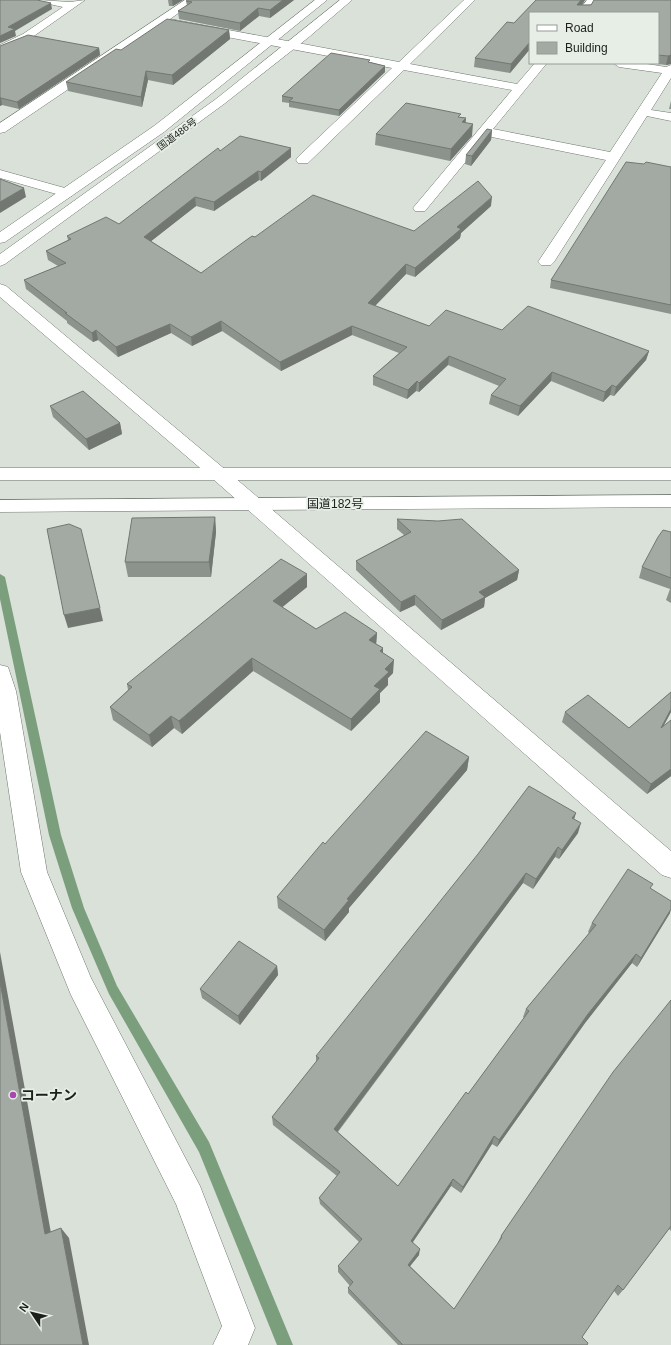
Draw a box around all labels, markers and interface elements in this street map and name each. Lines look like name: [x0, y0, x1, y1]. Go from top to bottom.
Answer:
legend: [529, 12, 659, 64]
text: Road: [565, 21, 594, 35]
text: Building: [565, 41, 608, 55]
street label: 国道486号: [155, 116, 199, 152]
street label: 国道182号: [307, 497, 363, 511]
place label: コーナン: [21, 1087, 77, 1103]
marker: コーナン: [8, 1090, 18, 1100]
north arrow: [12, 1293, 52, 1333]
text: N: [17, 1301, 31, 1314]

